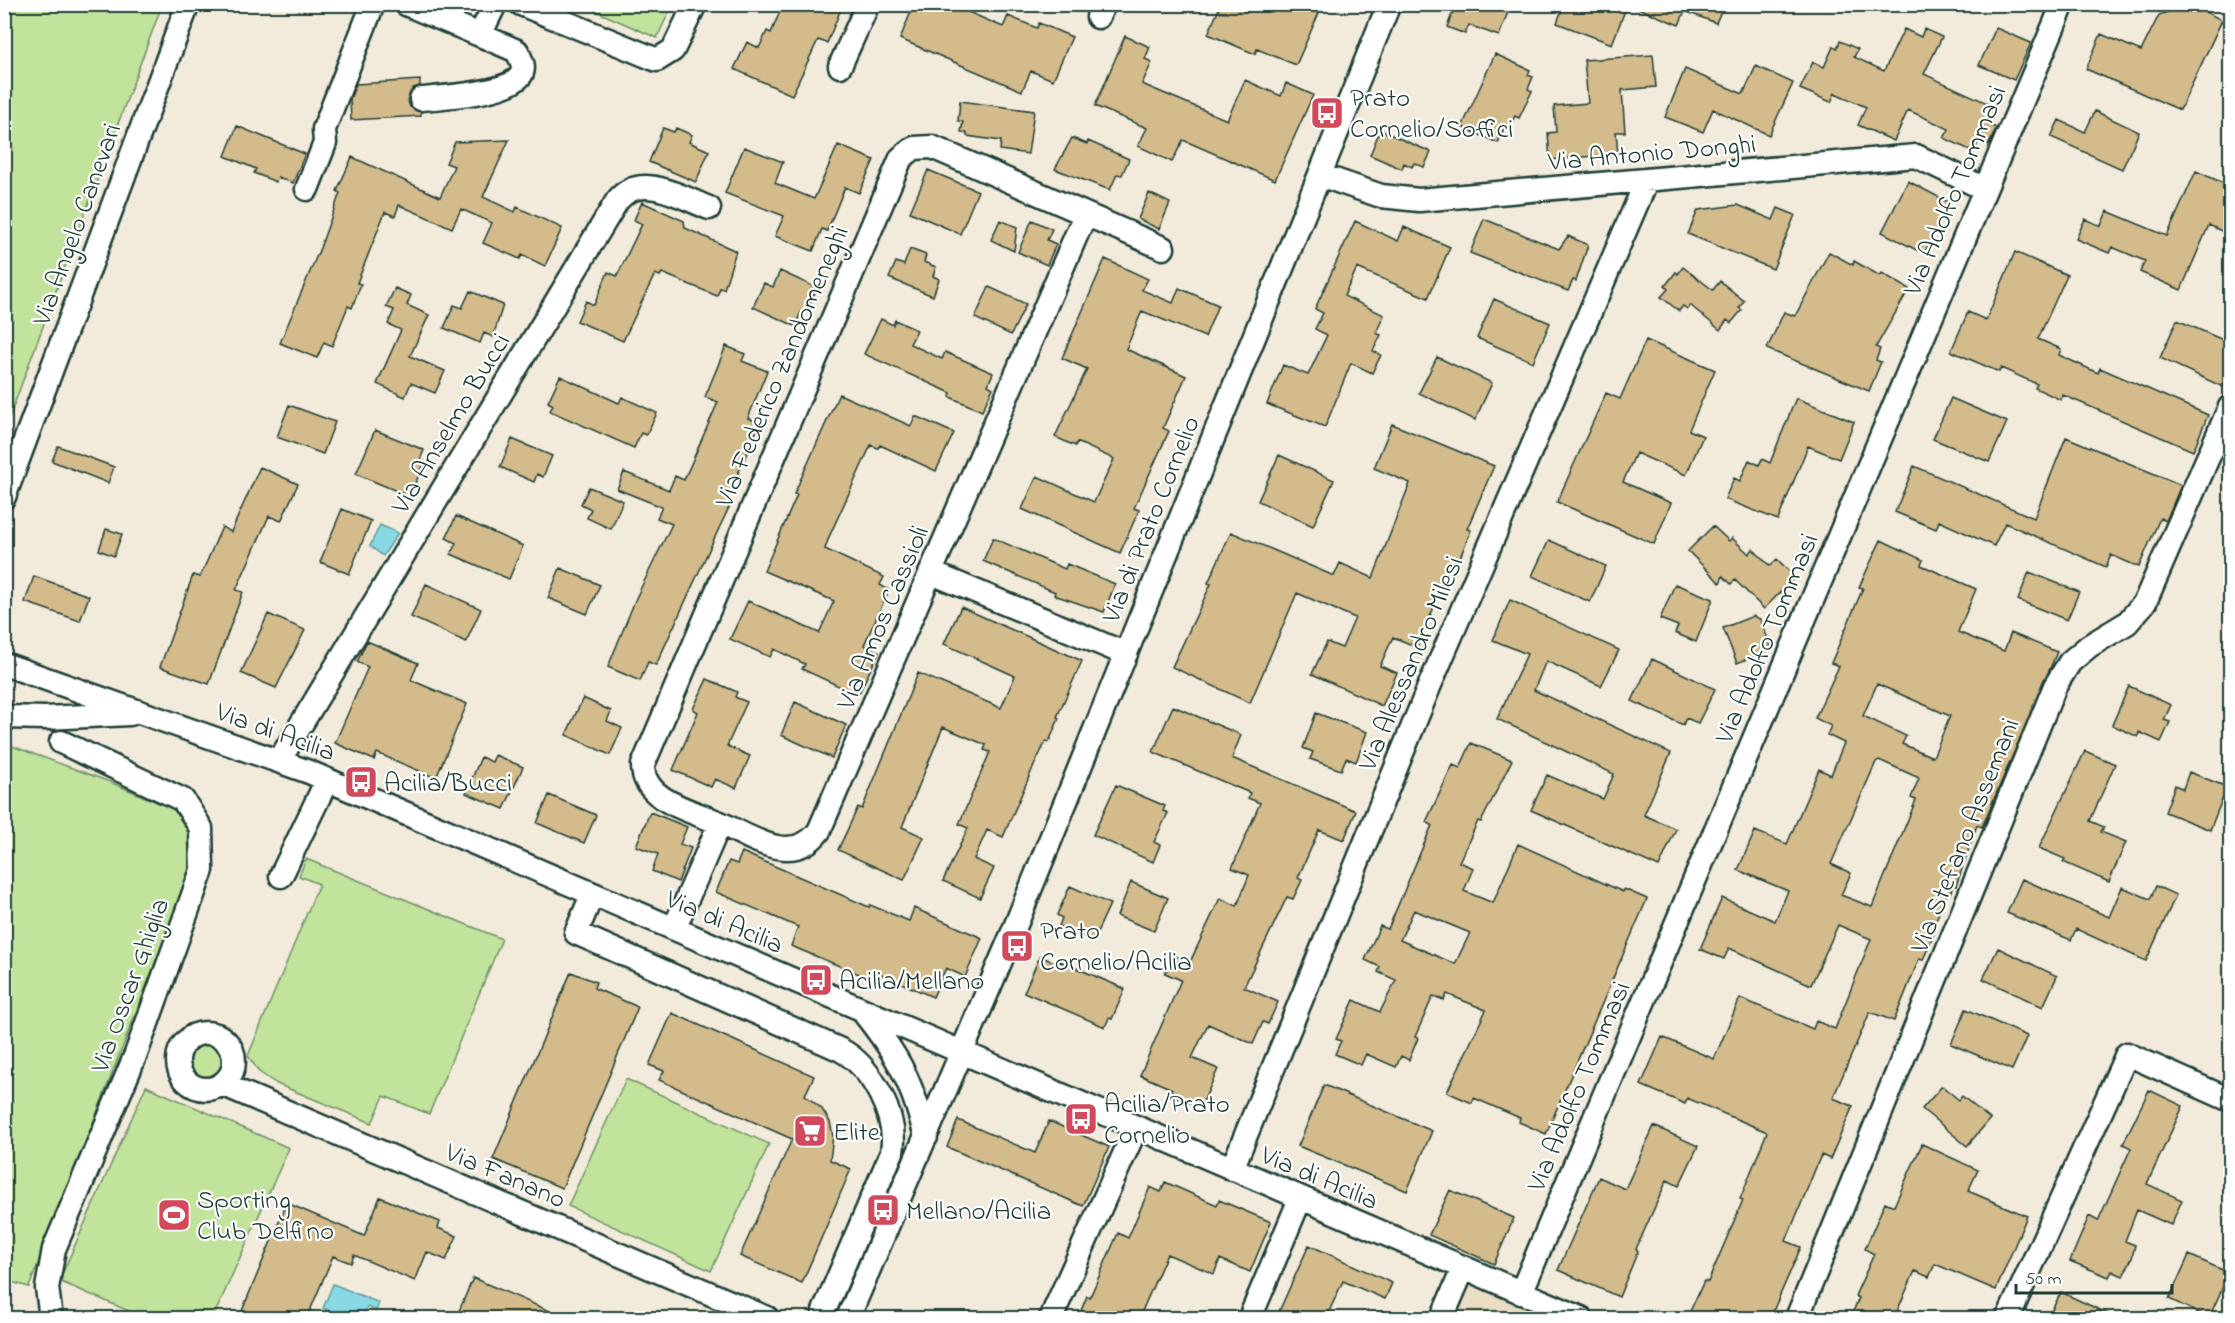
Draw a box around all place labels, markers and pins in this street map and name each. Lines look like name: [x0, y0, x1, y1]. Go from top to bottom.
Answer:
place label: Prato Cornelio/Soffici: [1350, 80, 1513, 150]
bus stop icon: Prato Cornelio/Soffici: [1309, 95, 1345, 131]
bus stop icon: Acilia/Bucci: [343, 764, 379, 800]
place label: Acilia/Bucci: [384, 765, 512, 804]
place label: Prato Cornelio/Acilia: [1040, 913, 1192, 983]
bus stop icon: Prato Cornelio/Acilia: [999, 928, 1035, 964]
bus stop icon: Acilia/Mellano: [798, 962, 834, 998]
place label: Acilia/Mellano: [839, 963, 984, 1002]
place label: Acilia/Prato Cornelio: [1104, 1086, 1230, 1156]
bus stop icon: Acilia/Prato Cornelio: [1063, 1101, 1099, 1137]
supermarket icon: Elite: [792, 1113, 828, 1149]
place label: Elite: [833, 1114, 881, 1153]
place label: Sporting Club Delfino: [197, 1182, 334, 1252]
bus stop icon: Mellano/Acilia: [865, 1192, 901, 1228]
place label: Mellano/Acilia: [906, 1193, 1051, 1232]
sports icon: Sporting Club Delfino: [156, 1197, 192, 1233]

